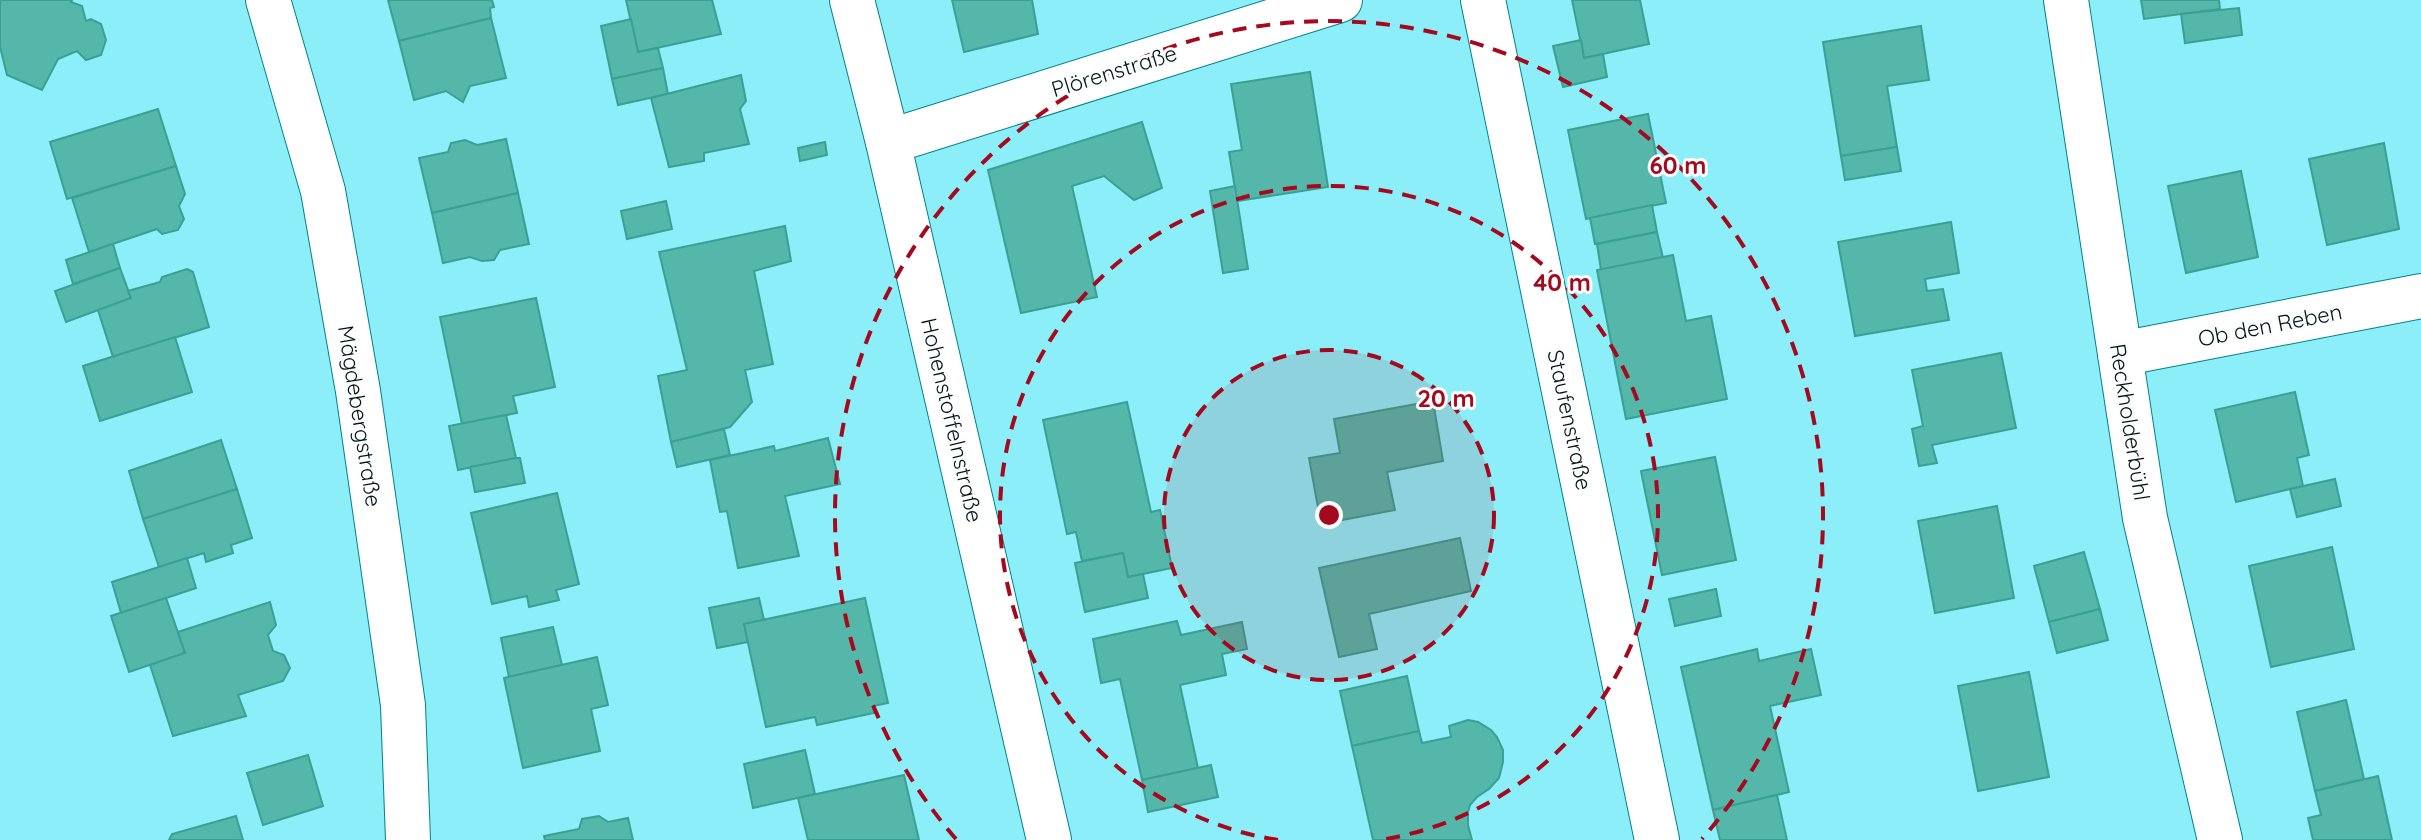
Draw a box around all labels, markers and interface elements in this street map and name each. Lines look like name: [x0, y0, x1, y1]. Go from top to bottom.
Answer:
street label: Plörenstraße: [1048, 39, 1180, 103]
text: 60 m: [1650, 150, 1706, 180]
text: 40 m: [1533, 267, 1591, 297]
street label: Ob den Reben: [2196, 297, 2344, 353]
street label: Hohenstoffelnstraße: [915, 315, 989, 525]
street label: Mägdebergstraße: [332, 323, 388, 509]
street label: Reckholderbühl: [2104, 342, 2156, 502]
street label: Staufenstraße: [1541, 347, 1599, 493]
text: 20 m: [1417, 383, 1475, 413]
centre of rings: [1315, 501, 1343, 529]

